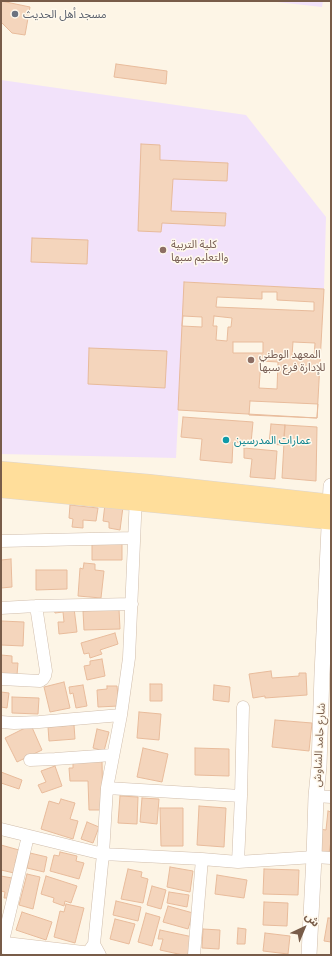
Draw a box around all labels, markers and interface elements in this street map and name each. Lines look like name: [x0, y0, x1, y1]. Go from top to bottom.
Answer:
place label: مسجد أهل الحديث: [23, 7, 107, 21]
marker: مسجد أهل الحديث: [10, 9, 20, 19]
place label: كلية التربية والتعليم سبها: [171, 237, 229, 263]
marker: كلية التربية والتعليم سبها: [158, 245, 168, 255]
place label: المعهد الوطني للإدارة فرع سبها: [259, 347, 325, 373]
marker: المعهد الوطني للإدارة فرع سبها: [246, 355, 256, 365]
place label: عمارات المدرسين: [234, 433, 311, 447]
marker: عمارات المدرسين: [221, 435, 231, 445]
street label: شارع حامد الشاوش: [310, 703, 328, 787]
north arrow: [284, 908, 324, 948]
text: ش: [303, 910, 322, 929]

